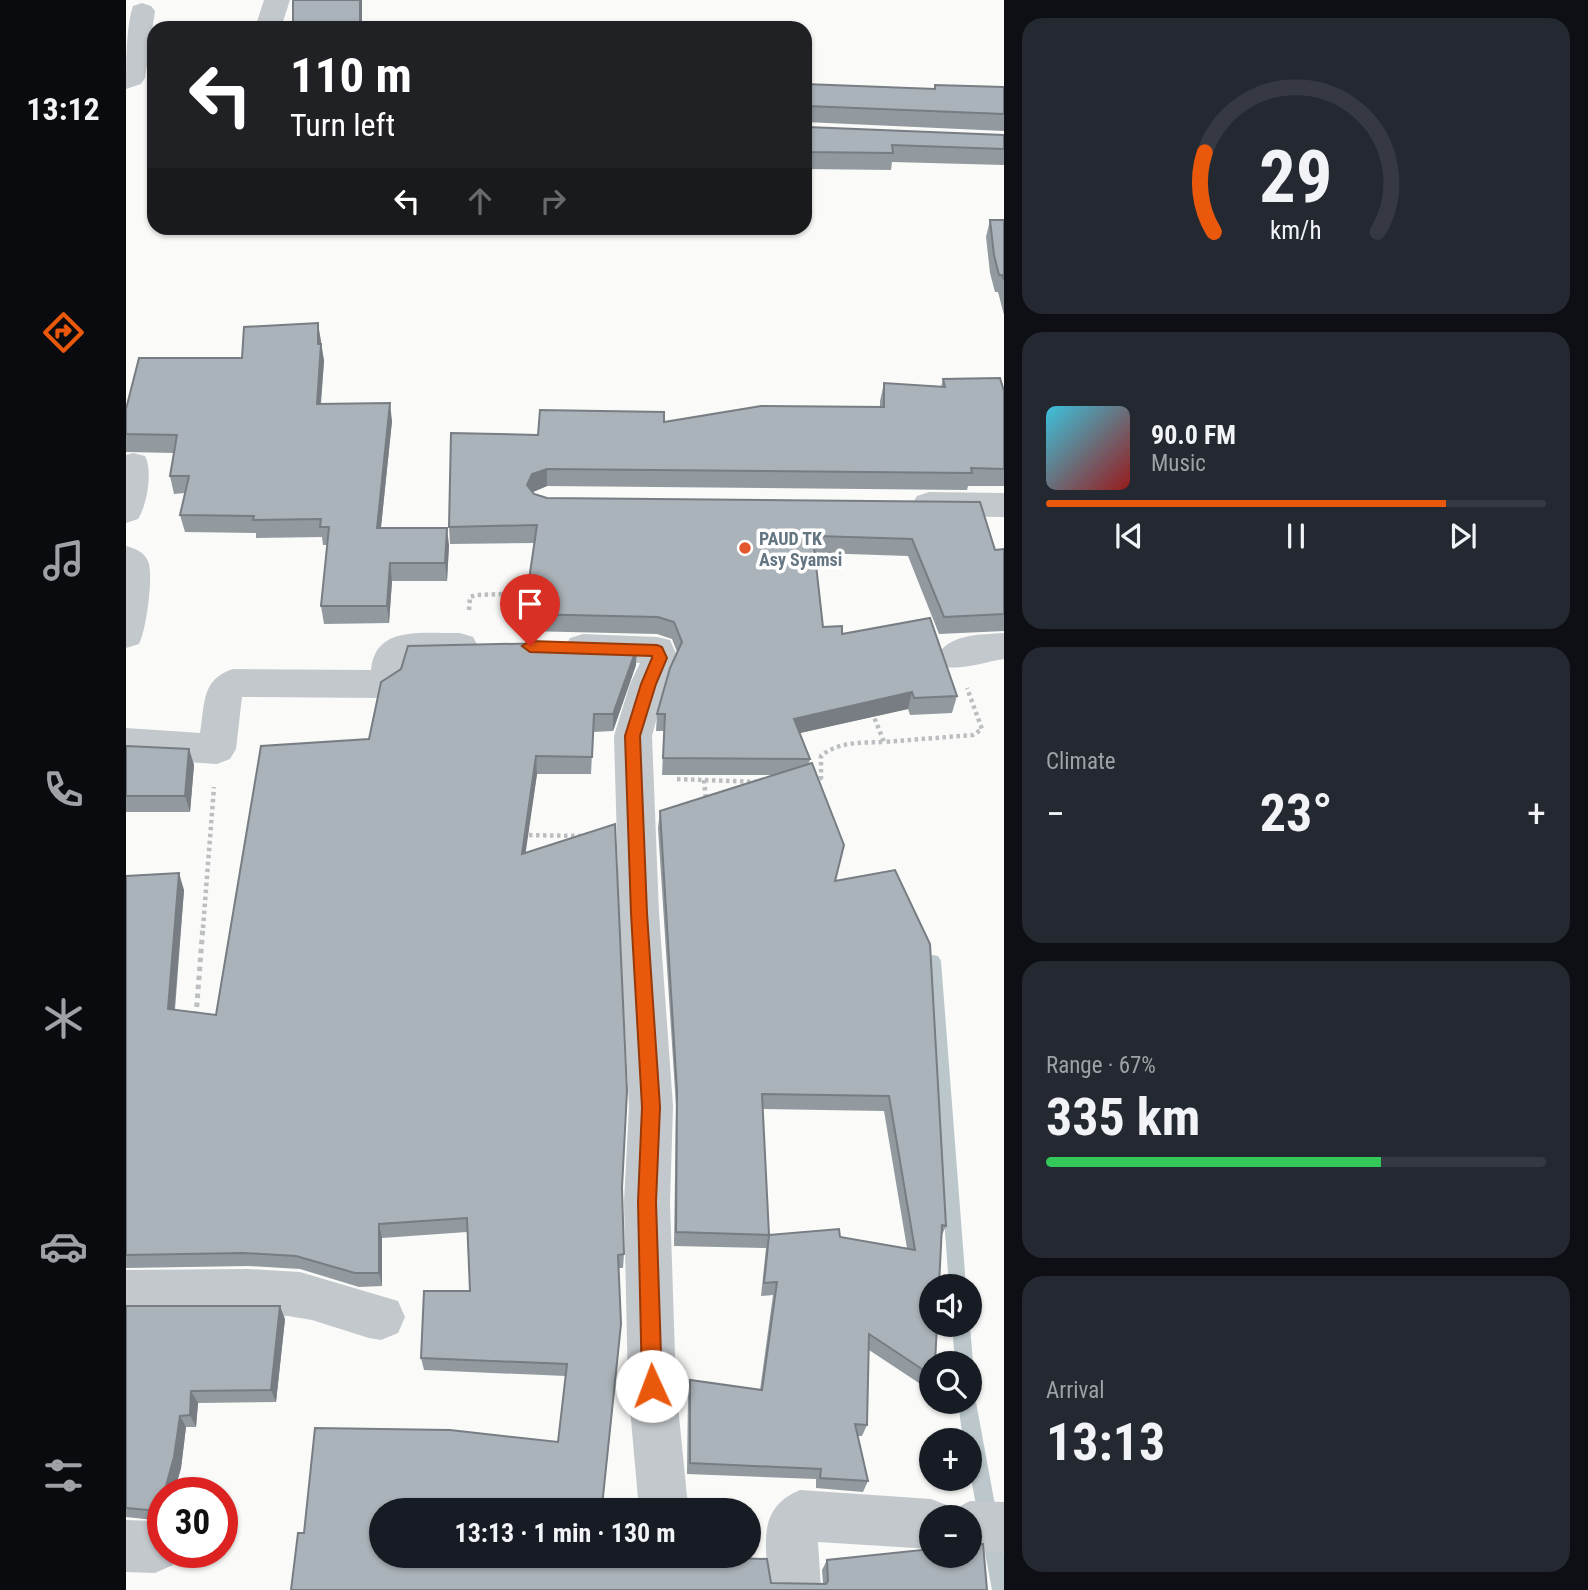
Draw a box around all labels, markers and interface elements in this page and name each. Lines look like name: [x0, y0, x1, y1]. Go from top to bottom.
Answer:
text: 110 m: [290, 47, 412, 104]
icon: left: [175, 49, 266, 140]
text: 13:12: [26, 90, 100, 128]
text: Turn left: [290, 106, 395, 144]
text: 29: [1259, 135, 1333, 221]
icon: left: [388, 182, 426, 220]
icon: ahead: [461, 182, 499, 220]
icon: right: [534, 182, 572, 220]
text: km/h: [1270, 216, 1322, 245]
icon: directions: [39, 308, 88, 357]
text: 90.0 FM: [1151, 420, 1236, 450]
text: Music: [1151, 450, 1206, 477]
icon: previous: [1110, 517, 1148, 555]
icon: pause: [1277, 517, 1315, 555]
icon: next: [1444, 517, 1482, 555]
place label: PAUD TK Asy Syamsi: [759, 528, 842, 570]
icon: music: [39, 536, 88, 585]
marker: PAUD TK Asy Syamsi: [737, 540, 753, 556]
pin: [500, 574, 560, 646]
icon: arrive: [511, 585, 549, 623]
text: Climate: [1046, 748, 1116, 775]
icon: phone: [39, 765, 88, 814]
text: 23°: [1260, 783, 1332, 844]
text: −: [1046, 792, 1065, 836]
text: +: [1527, 792, 1546, 836]
icon: climate: [39, 994, 88, 1043]
text: Range · 67%: [1046, 1052, 1156, 1079]
text: 335 km: [1046, 1087, 1200, 1148]
icon: car: [39, 1222, 88, 1271]
map controls: [919, 1274, 982, 1568]
button: sound: [919, 1274, 982, 1337]
position arrow: [615, 1349, 689, 1423]
button: search: [919, 1351, 982, 1414]
text: Arrival: [1046, 1377, 1105, 1404]
text: 13:13: [1046, 1412, 1165, 1473]
button: +: [919, 1428, 982, 1491]
icon: filters: [39, 1451, 88, 1500]
speed limit sign: 30: [147, 1477, 238, 1568]
button: −: [919, 1505, 982, 1568]
text: 13:13 · 1 min · 130 m: [455, 1518, 675, 1548]

